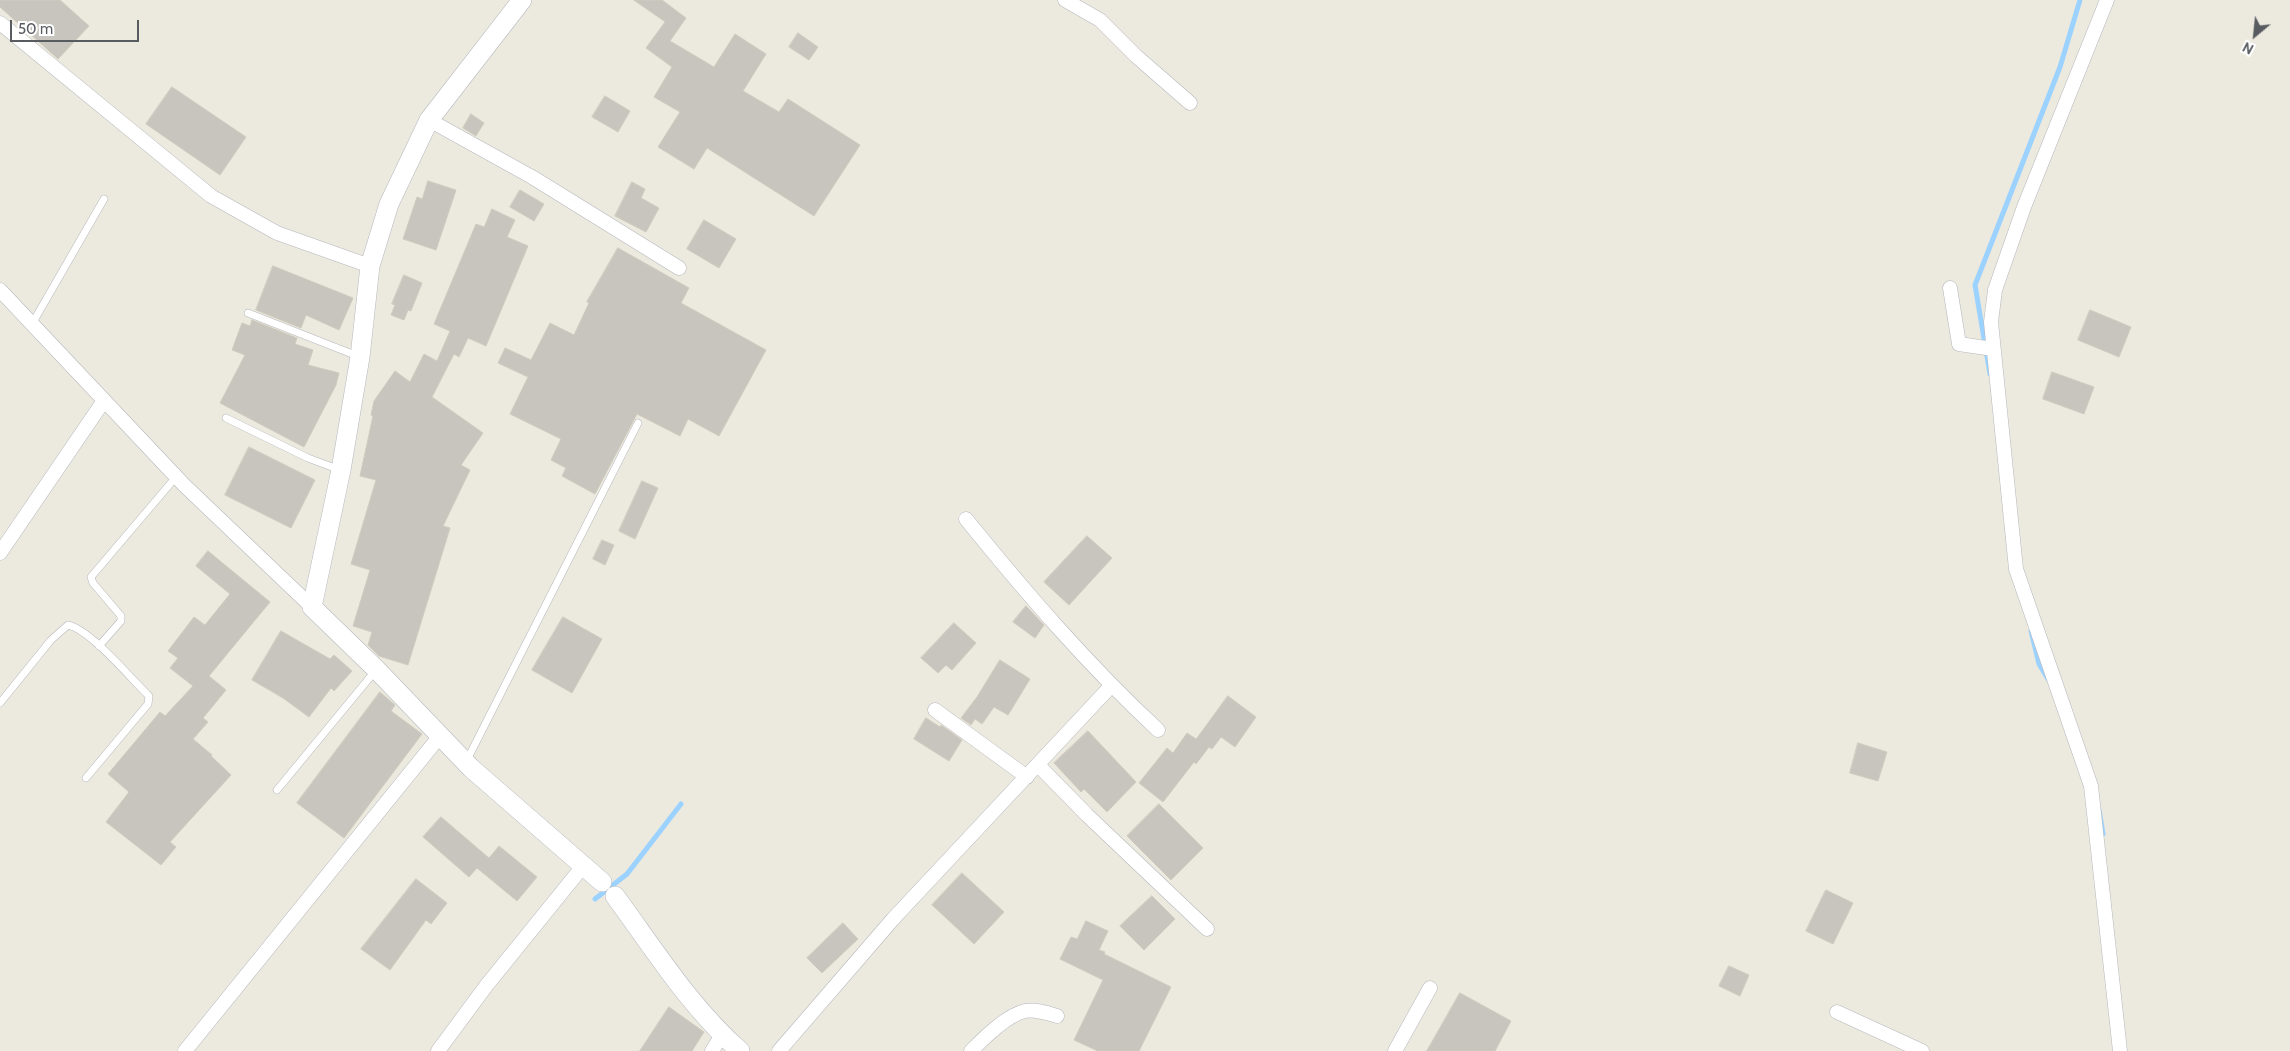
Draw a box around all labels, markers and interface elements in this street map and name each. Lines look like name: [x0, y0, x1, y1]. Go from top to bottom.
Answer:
scale bar: [12, 10, 141, 42]
north arrow: [2230, 10, 2280, 60]
text: 50 m: [18, 20, 53, 38]
text: N: [2239, 38, 2257, 59]

